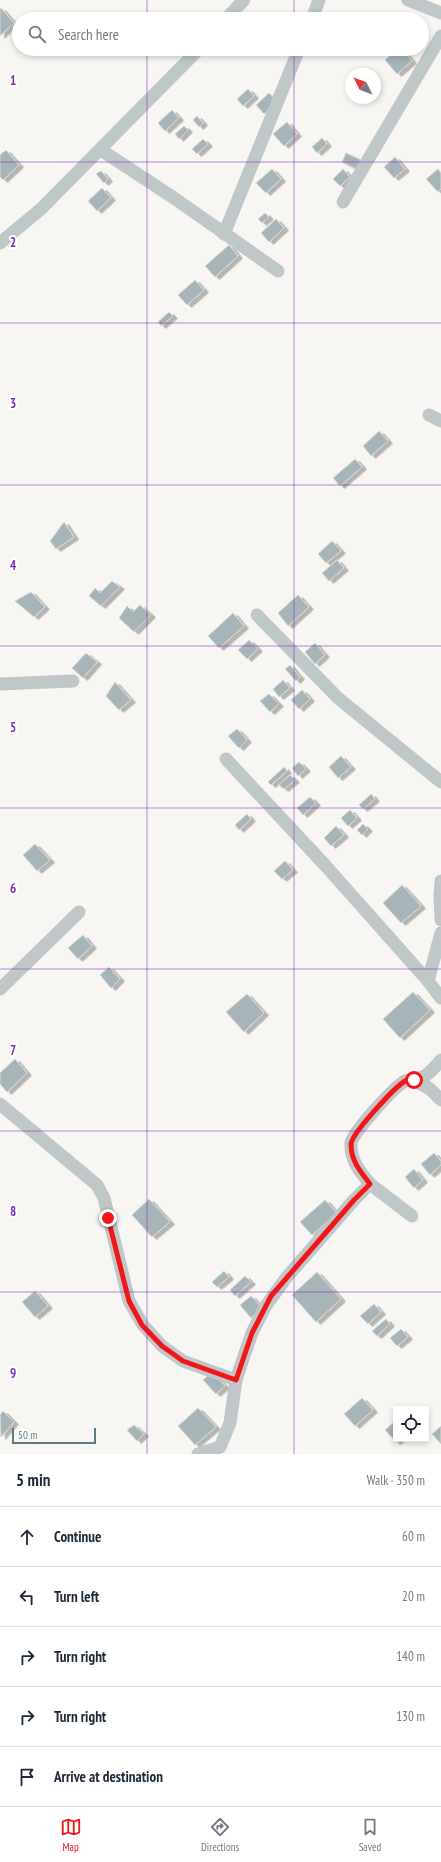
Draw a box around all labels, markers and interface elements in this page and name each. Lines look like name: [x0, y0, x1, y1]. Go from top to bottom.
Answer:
search box: [12, 12, 429, 56]
icon: search: [26, 23, 48, 45]
text: Search here: [58, 25, 119, 44]
north arrow: [345, 68, 381, 104]
text: 1: [10, 72, 16, 89]
text: 2: [10, 234, 16, 251]
text: 3: [10, 395, 16, 412]
text: 4: [10, 557, 17, 574]
text: 5: [10, 719, 16, 736]
text: 6: [10, 880, 16, 897]
text: 7: [10, 1042, 16, 1059]
route start: [405, 1071, 423, 1089]
text: 8: [10, 1203, 16, 1220]
route end: [99, 1209, 117, 1227]
text: 9: [10, 1365, 16, 1382]
map controls: [393, 1406, 429, 1442]
button: locate: [393, 1406, 429, 1442]
scale bar: [12, 1426, 96, 1445]
text: 50 m: [18, 1428, 37, 1442]
text: 5 min: [16, 1469, 50, 1491]
text: Walk · 350 m: [367, 1472, 425, 1489]
icon: ahead: [16, 1526, 38, 1548]
text: Continue: [54, 1527, 101, 1546]
text: 60 m: [402, 1528, 425, 1545]
icon: left: [16, 1586, 38, 1608]
text: Turn left: [54, 1587, 99, 1606]
text: 20 m: [402, 1588, 425, 1605]
icon: right: [16, 1646, 38, 1668]
text: Turn right: [54, 1647, 106, 1666]
text: 140 m: [396, 1648, 425, 1665]
icon: right: [16, 1706, 38, 1728]
text: Turn right: [54, 1707, 106, 1726]
text: 130 m: [396, 1708, 425, 1725]
icon: arrive: [16, 1766, 38, 1788]
text: Arrive at destination: [54, 1767, 163, 1786]
tab: Map: [60, 1816, 82, 1854]
tab: Directions: [201, 1816, 239, 1854]
tab: Saved: [359, 1816, 381, 1854]

